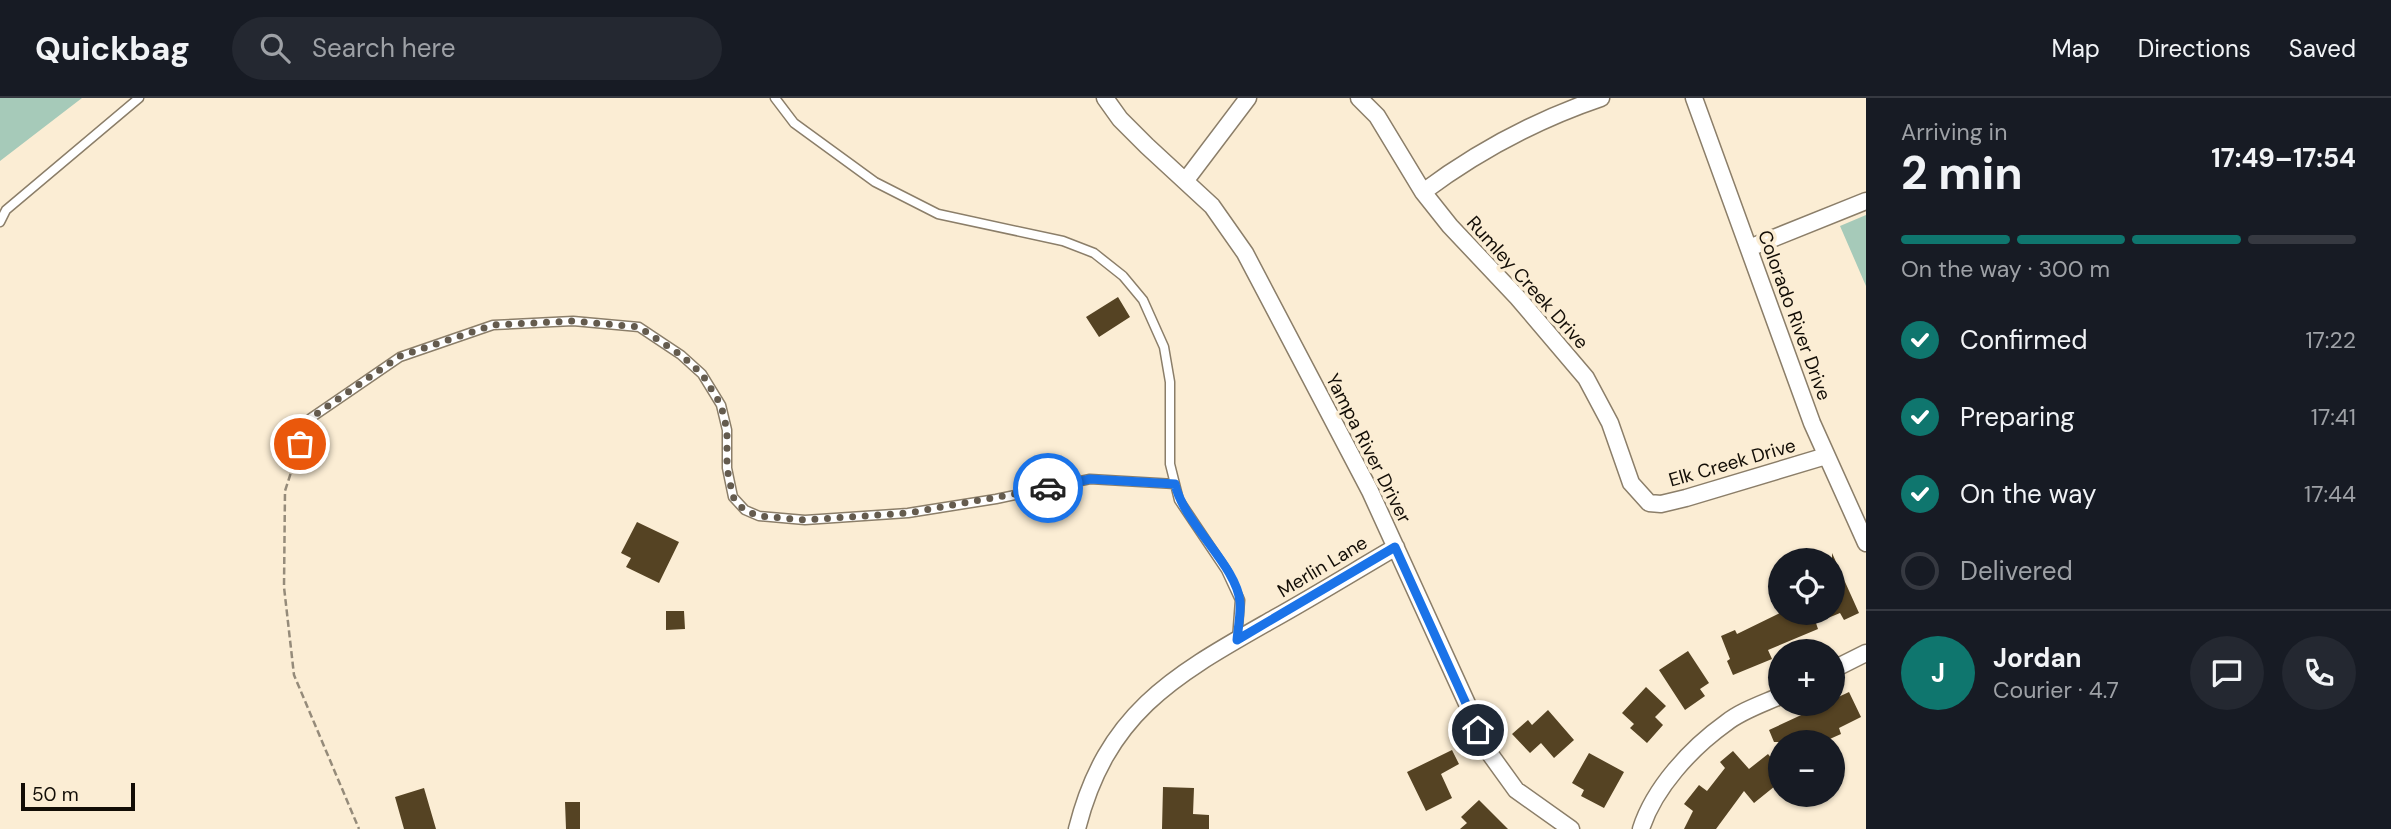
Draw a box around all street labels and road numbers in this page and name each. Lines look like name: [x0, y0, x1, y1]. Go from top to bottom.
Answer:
street label: Rumley Creek Drive: [1461, 210, 1594, 354]
street label: Colorado River Drive: [1752, 227, 1837, 404]
street label: Yampa River Driver: [1320, 369, 1417, 527]
street label: Elk Creek Drive: [1666, 432, 1799, 493]
street label: Merlin Lane: [1273, 530, 1372, 603]

